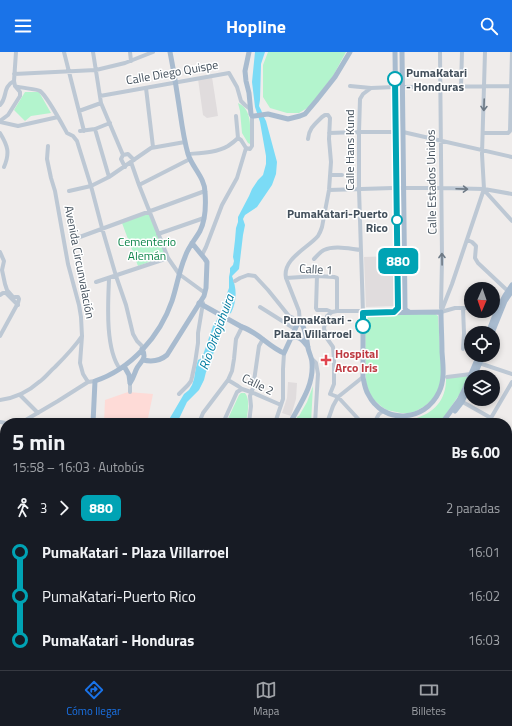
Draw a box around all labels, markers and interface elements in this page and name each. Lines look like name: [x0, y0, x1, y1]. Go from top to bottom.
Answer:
text: Hopline: [226, 13, 286, 40]
icon: menu: [12, 15, 34, 37]
icon: search: [478, 15, 500, 37]
street label: Calle Diego Quispe: [124, 55, 220, 89]
place label: PumaKatari - Honduras: [406, 63, 467, 96]
marker: PumaKatari - Honduras: [387, 71, 403, 87]
one-way arrow: [480, 98, 488, 111]
street label: Calle Hans Kund: [340, 109, 359, 191]
street label: Calle Estados Unidos: [421, 129, 441, 235]
one-way arrow: [455, 185, 468, 193]
street label: Avenida Circunvalación: [60, 204, 100, 320]
place label: PumaKatari-Puerto Rico: [287, 204, 388, 237]
marker: PumaKatari-Puerto Rico: [391, 214, 403, 226]
park label: Cementerio Alemán: [118, 232, 176, 265]
line badge: 880: [375, 248, 421, 274]
text: 880: [386, 250, 410, 271]
one-way arrow: [438, 253, 446, 266]
street label: Calle 1: [299, 259, 333, 279]
north arrow: [464, 282, 500, 318]
map controls: [464, 282, 500, 406]
water label: Río Orkojahuira: [193, 290, 239, 372]
place label: PumaKatari - Plaza Villarroel: [274, 310, 352, 343]
marker: PumaKatari - Plaza Villarroel: [355, 318, 371, 334]
button: locate: [464, 326, 500, 362]
place label: Hospital Arco Iris: [335, 344, 378, 377]
marker: Hospital Arco Iris: [320, 354, 332, 366]
street label: Calle 2: [239, 368, 277, 400]
button: layers: [464, 370, 500, 406]
text: 5 min: [12, 425, 65, 459]
text: Bs 6.00: [451, 441, 500, 464]
text: 15:58 – 16:03 · Autobús: [12, 457, 144, 477]
icon: walk: [12, 497, 34, 519]
icon: forward: [53, 497, 75, 519]
text: 880: [89, 497, 113, 518]
text: 3: [40, 498, 47, 518]
text: 2 paradas: [446, 498, 500, 518]
text: PumaKatari - Plaza Villarroel: [42, 541, 229, 564]
text: 16:01: [468, 542, 500, 562]
text: PumaKatari-Puerto Rico: [42, 585, 196, 608]
text: 16:02: [468, 586, 500, 606]
text: PumaKatari - Honduras: [42, 629, 194, 652]
text: 16:03: [468, 630, 500, 650]
tab: Cómo llegar: [66, 679, 121, 719]
tab: Mapa: [253, 679, 279, 719]
tab: Billetes: [412, 679, 446, 719]

